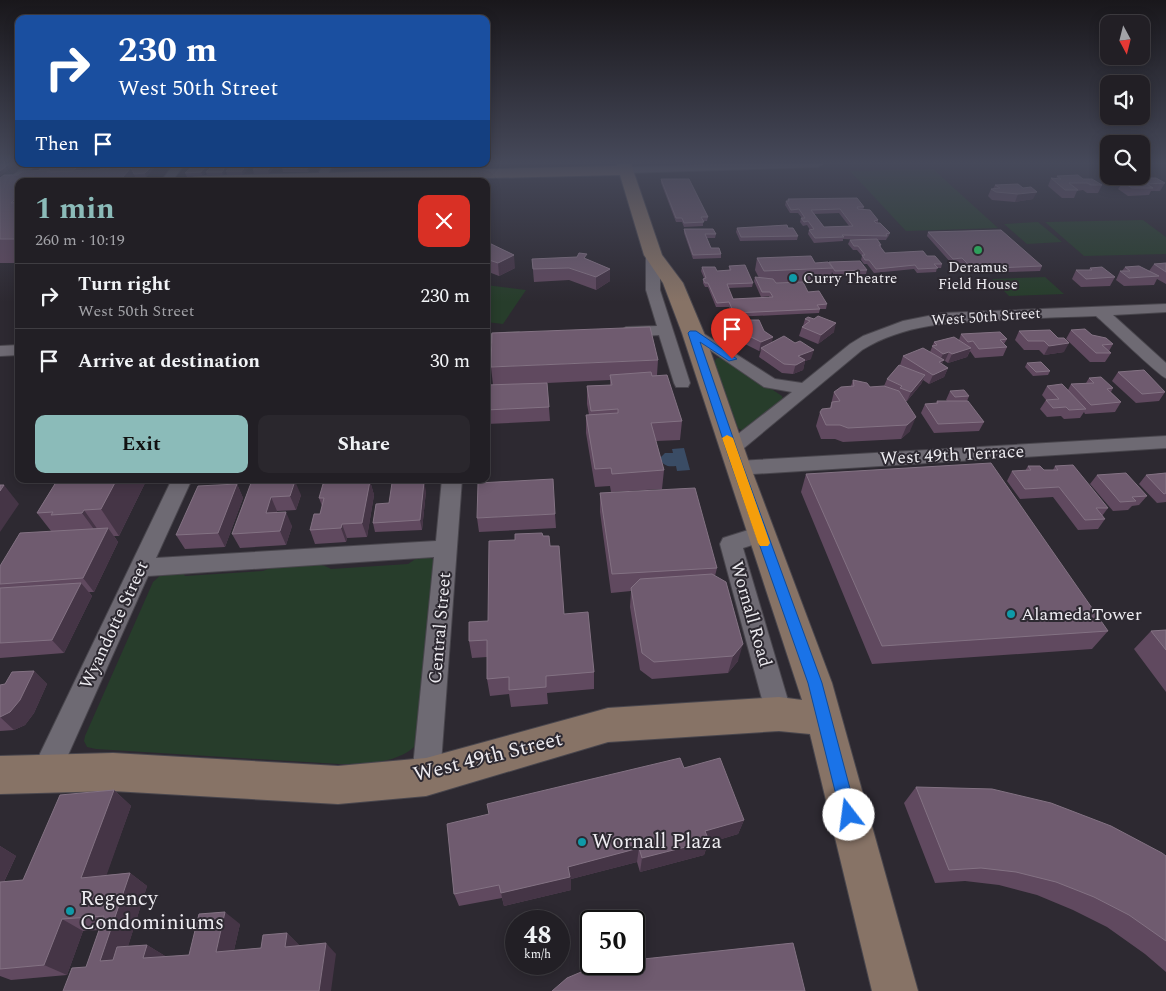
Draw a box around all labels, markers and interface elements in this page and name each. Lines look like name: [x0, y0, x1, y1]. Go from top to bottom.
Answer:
north arrow: [1100, 15, 1150, 65]
map controls: [1100, 15, 1150, 185]
text: 230 m: [118, 24, 217, 77]
icon: right: [35, 35, 100, 100]
text: West 50th Street: [118, 72, 278, 105]
button: sound: [1100, 75, 1150, 125]
text: Then: [35, 130, 79, 159]
icon: arrive: [89, 130, 117, 158]
button: search: [1100, 135, 1150, 185]
text: 1 min: [35, 186, 115, 232]
button: close: [418, 195, 470, 247]
text: 260 m · 10:19: [35, 228, 125, 252]
marker: Deramus Field House: [972, 244, 984, 256]
place label: Deramus Field House: [938, 256, 1018, 296]
place label: Curry Theatre: [803, 267, 897, 290]
text: Turn right: [78, 270, 171, 299]
marker: Curry Theatre: [787, 272, 799, 284]
icon: right: [35, 282, 63, 310]
text: 230 m: [420, 282, 470, 311]
text: West 50th Street: [78, 299, 195, 323]
street label: West 50th Street: [931, 302, 1041, 332]
pin: [711, 308, 753, 359]
icon: arrive: [718, 315, 746, 343]
icon: arrive: [35, 347, 63, 375]
text: Arrive at destination: [78, 347, 260, 376]
text: 30 m: [430, 347, 470, 376]
button: Exit: [35, 415, 248, 473]
button: Share: [258, 415, 470, 473]
street label: West 49th Terrace: [879, 438, 1025, 472]
street label: Wyandotte Street: [72, 557, 156, 693]
street label: Wornall Road: [723, 558, 779, 670]
street label: Central Street: [422, 571, 458, 685]
place label: AlamedaTower: [1021, 601, 1142, 628]
marker: AlamedaTower: [1005, 608, 1017, 620]
street label: West 49th Street: [410, 723, 566, 791]
position arrow: [822, 788, 874, 840]
place label: Wornall Plaza: [592, 826, 722, 858]
marker: Wornall Plaza: [576, 836, 588, 848]
place label: Regency Condominiums: [80, 883, 224, 939]
marker: Regency Condominiums: [64, 905, 76, 917]
speed limit sign: 50: [580, 910, 645, 975]
text: 48: [523, 917, 552, 955]
text: km/h: [524, 945, 551, 964]

